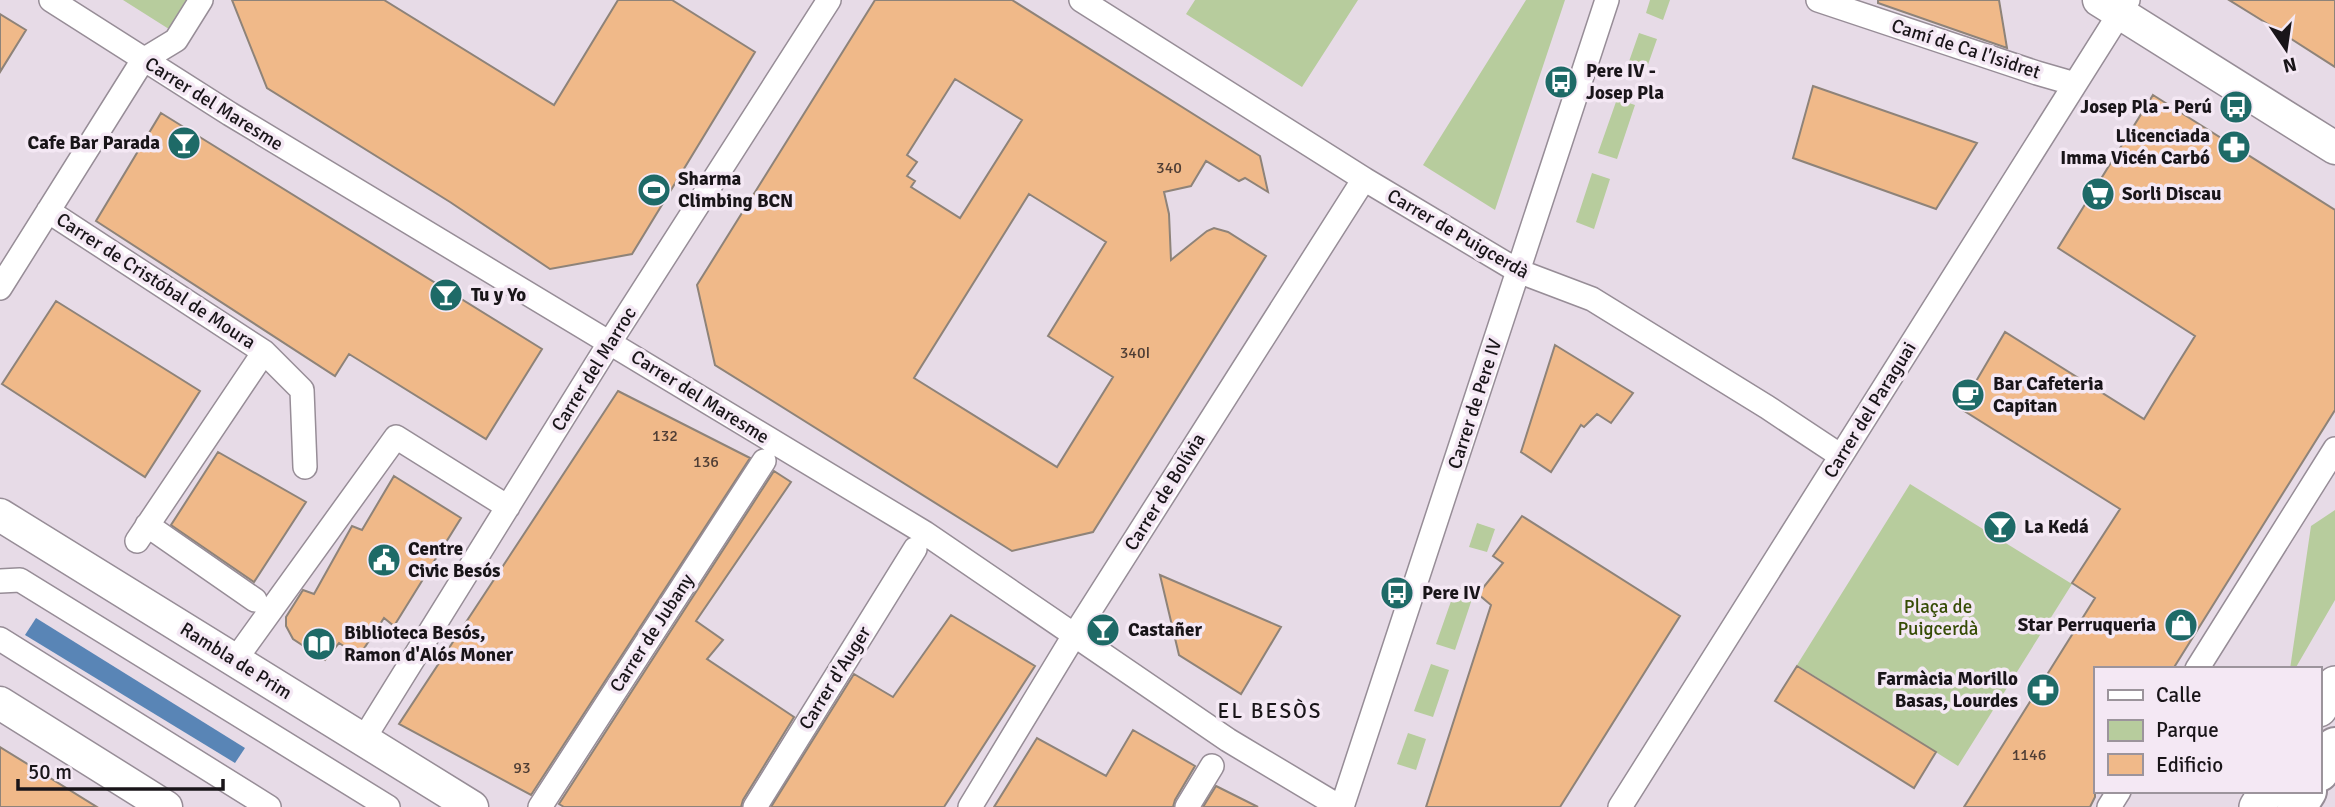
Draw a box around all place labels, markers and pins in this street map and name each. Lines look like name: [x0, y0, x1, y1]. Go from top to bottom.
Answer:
place label: Pere IV - Josep Pla: [1586, 59, 1664, 105]
bus stop icon: Pere IV - Josep Pla: [1542, 63, 1580, 101]
bus stop icon: Josep Pla - Perú: [2217, 88, 2255, 126]
place label: Josep Pla - Perú: [2080, 95, 2212, 119]
bar icon: Cafe Bar Parada: [165, 124, 203, 162]
place label: Llicenciada Imma Vicén Carbó: [2060, 124, 2210, 170]
pharmacy icon: Llicenciada Imma Vicén Carbó: [2215, 128, 2253, 166]
place label: Cafe Bar Parada: [28, 131, 160, 155]
place label: Sharma Climbing BCN: [678, 167, 793, 213]
sports icon: Sharma Climbing BCN: [635, 171, 673, 209]
supermarket icon: Sorli Discau: [2079, 175, 2117, 213]
place label: Sorli Discau: [2122, 182, 2222, 206]
bar icon: Tu y Yo: [427, 276, 465, 314]
place label: Tu y Yo: [471, 283, 526, 307]
place label: Bar Cafeteria Capitan: [1993, 372, 2104, 418]
cafe icon: Bar Cafeteria Capitan: [1949, 376, 1987, 414]
bar icon: La Kedá: [1981, 508, 2019, 546]
place label: La Kedá: [2024, 515, 2089, 539]
place label: Centre Civic Besós: [408, 537, 501, 583]
public building icon: Centre Civic Besós: [365, 541, 403, 579]
bus stop icon: Pere IV: [1378, 574, 1416, 612]
place label: Pere IV: [1422, 581, 1481, 605]
shop icon: Star Perruqueria: [2162, 606, 2200, 644]
bar icon: Castañer: [1084, 611, 1122, 649]
place label: Star Perruqueria: [2018, 613, 2156, 637]
place label: Castañer: [1128, 618, 1202, 642]
place label: Biblioteca Besós, Ramon d'Alós Moner: [344, 621, 514, 667]
library icon: Biblioteca Besós, Ramon d'Alós Moner: [300, 625, 338, 663]
place label: Farmàcia Morillo Basas, Lourdes: [1877, 667, 2018, 713]
pharmacy icon: Farmàcia Morillo Basas, Lourdes: [2024, 671, 2062, 709]

